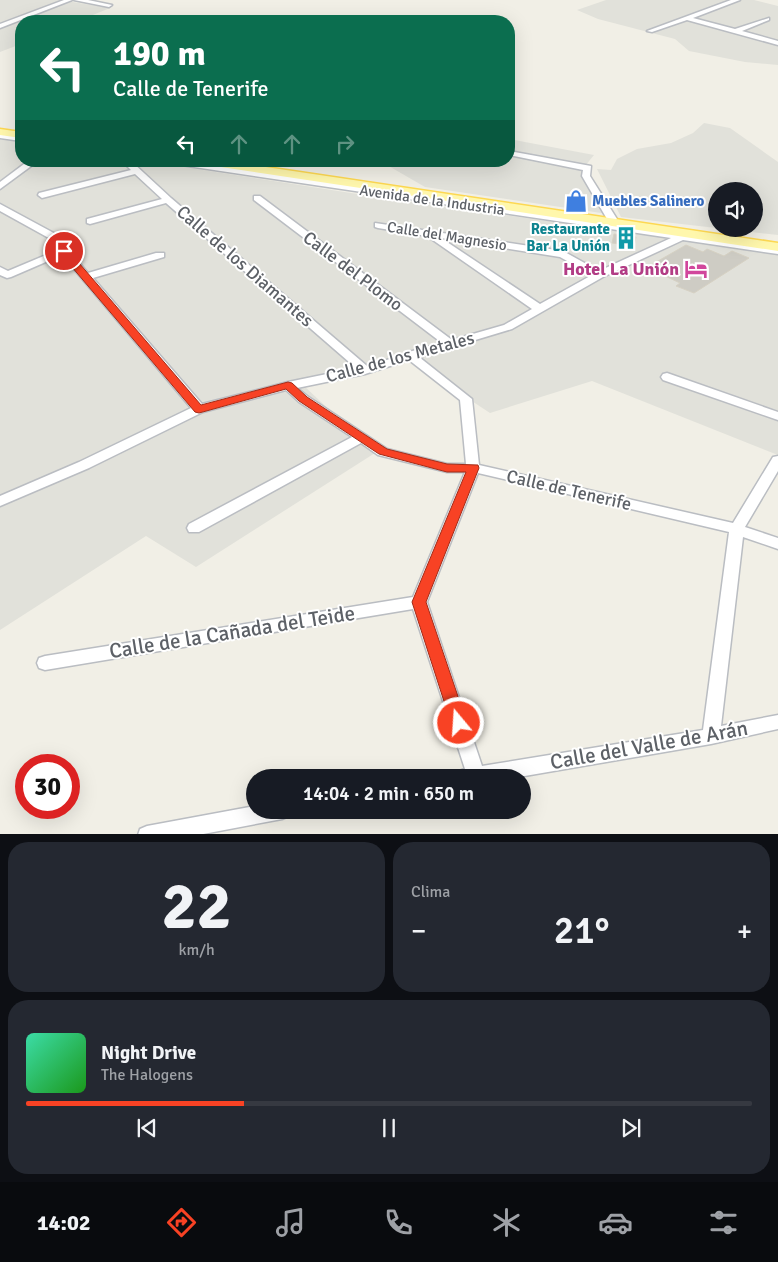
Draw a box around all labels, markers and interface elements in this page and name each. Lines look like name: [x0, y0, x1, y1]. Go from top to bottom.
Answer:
text: 190 m: [113, 32, 206, 75]
icon: left: [30, 35, 95, 100]
text: Calle de Tenerife: [113, 75, 269, 102]
icon: left: [172, 130, 200, 158]
icon: ahead: [225, 130, 253, 158]
icon: ahead: [278, 130, 306, 158]
icon: right: [331, 130, 359, 158]
street label: Avenida de la Industria: [358, 181, 506, 219]
map controls: [708, 182, 763, 237]
button: sound: [708, 182, 763, 237]
shop icon: Muebles Salinero: [563, 188, 589, 214]
place label: Muebles Salinero: [592, 192, 705, 210]
street label: Calle de los Diamantes: [172, 201, 318, 331]
street label: Calle del Magnesio: [386, 218, 508, 254]
place label: Restaurante Bar La Unión: [526, 220, 610, 255]
building icon: Restaurante Bar La Unión: [613, 225, 639, 251]
street label: Calle del Plomo: [299, 226, 407, 316]
pin: [43, 230, 85, 272]
icon: arrive: [50, 237, 78, 265]
hotel icon: Hotel La Unión: [683, 256, 709, 282]
place label: Hotel La Unión: [563, 258, 679, 280]
street label: Calle de los Metales: [323, 327, 477, 387]
street label: Calle de Tenerife: [504, 465, 634, 515]
street label: Calle de la Cañada del Teide: [107, 600, 357, 664]
position arrow: [432, 696, 484, 748]
street label: Calle del Valle de Arán: [548, 715, 750, 775]
speed limit sign: 30: [15, 754, 80, 819]
text: 14:04 · 2 min · 650 m: [303, 782, 474, 806]
text: 22: [161, 867, 232, 947]
text: Clima: [411, 882, 450, 902]
text: 21°: [554, 907, 609, 954]
text: −: [411, 914, 426, 948]
text: +: [737, 914, 752, 948]
text: km/h: [178, 940, 215, 960]
text: Night Drive: [101, 1041, 196, 1065]
text: The Halogens: [101, 1065, 193, 1085]
icon: previous: [133, 1114, 161, 1142]
icon: pause: [375, 1114, 403, 1142]
icon: next: [617, 1114, 645, 1142]
icon: directions: [164, 1205, 199, 1240]
icon: music: [273, 1205, 308, 1240]
icon: phone: [381, 1205, 416, 1240]
icon: climate: [489, 1205, 524, 1240]
icon: car: [598, 1205, 633, 1240]
icon: filters: [706, 1205, 741, 1240]
text: 14:02: [37, 1209, 91, 1236]

